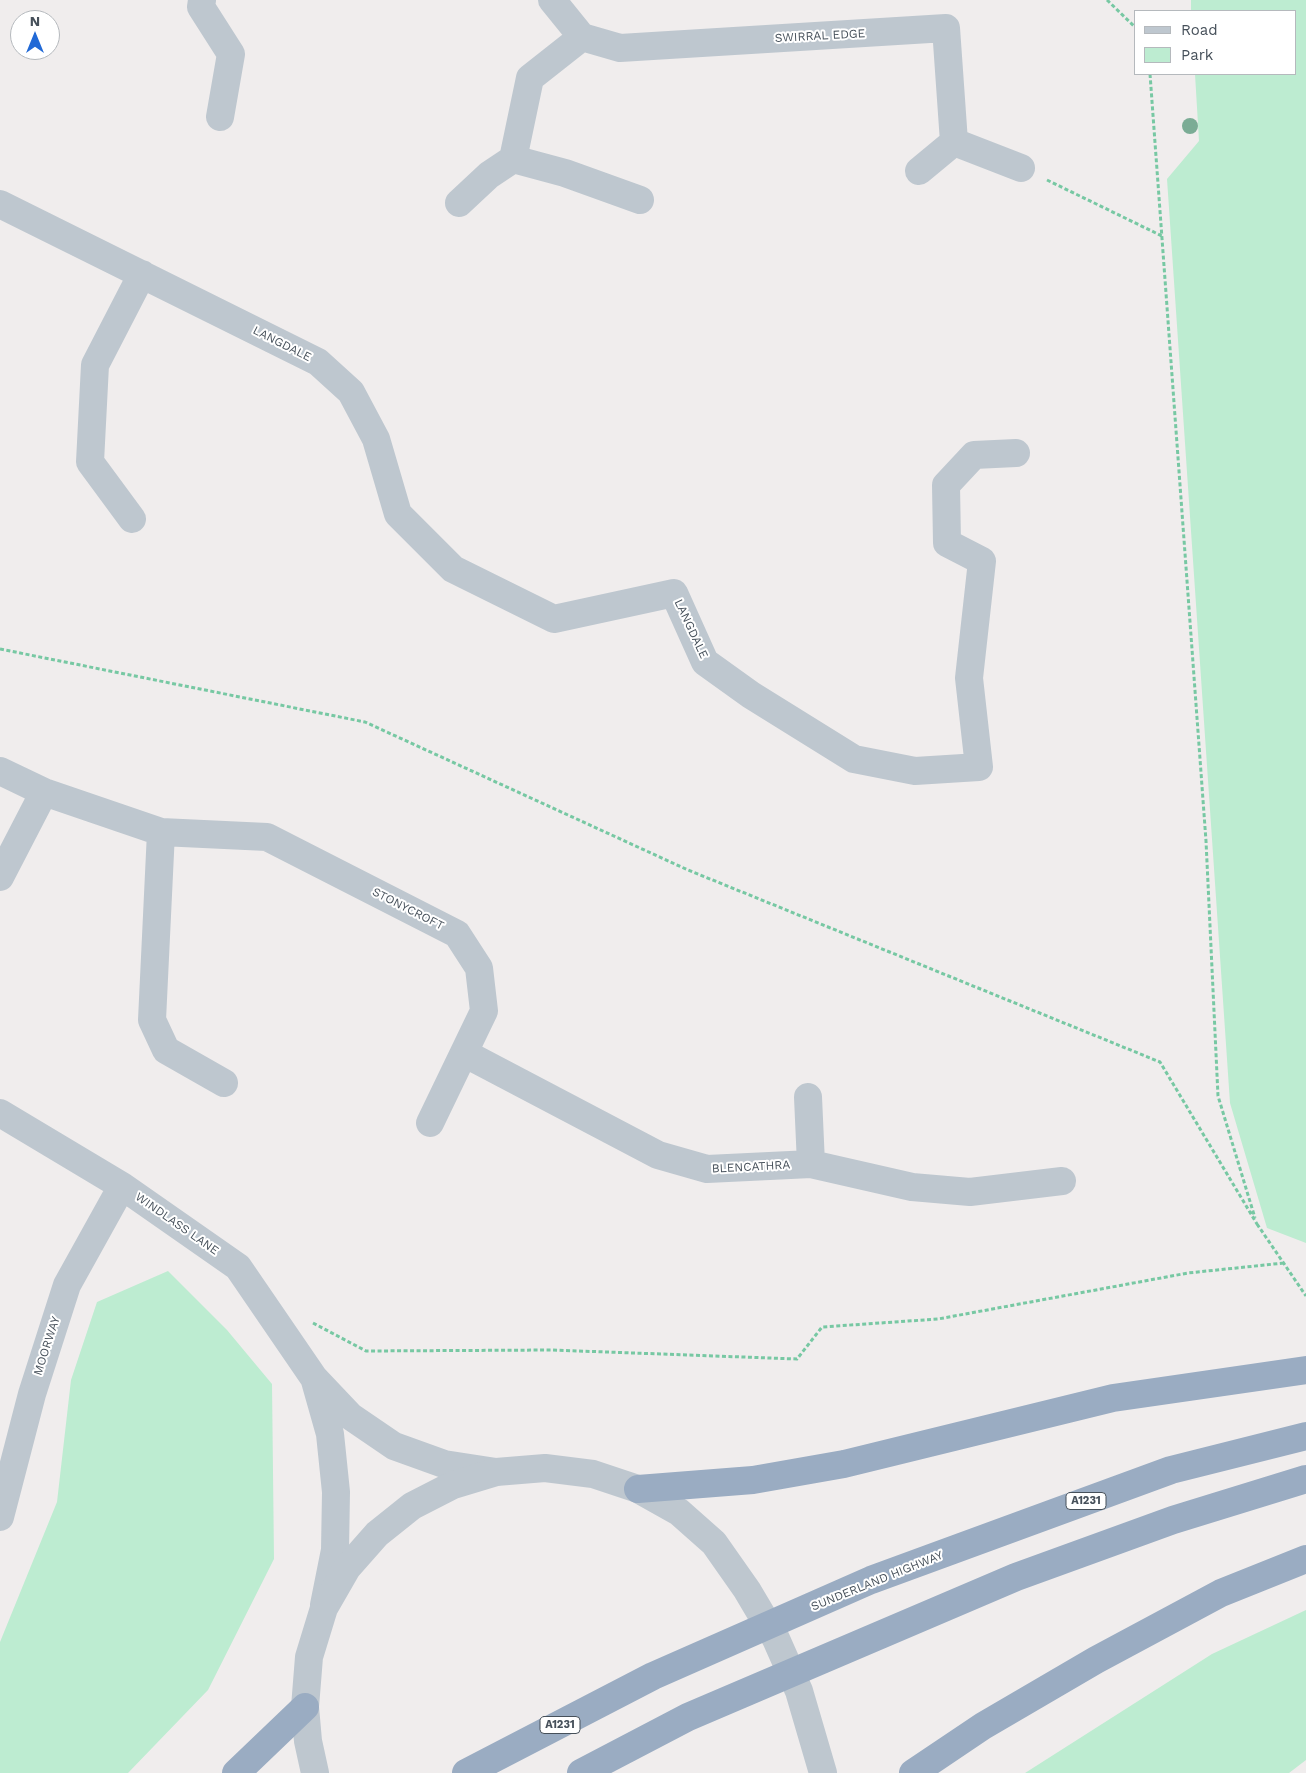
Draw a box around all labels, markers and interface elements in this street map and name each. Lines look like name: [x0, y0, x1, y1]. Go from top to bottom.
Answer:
north arrow: [10, 10, 60, 60]
legend: [1134, 10, 1296, 75]
text: N: [30, 13, 40, 29]
text: Road: [1181, 21, 1218, 39]
street label: SWIRRAL EDGE: [774, 26, 866, 46]
text: Park: [1181, 46, 1213, 64]
street label: LANGDALE: [250, 323, 314, 365]
street label: LANGDALE: [671, 597, 711, 661]
street label: STONYCROFT: [370, 885, 446, 933]
street label: BLENCATHRA: [711, 1158, 791, 1176]
street label: WINDLASS LANE: [132, 1190, 222, 1258]
street label: MOORWAY: [31, 1315, 63, 1377]
road number: A1231: [1066, 1492, 1106, 1510]
street label: SUNDERLAND HIGHWAY: [809, 1548, 945, 1614]
road number: A1231: [540, 1716, 580, 1734]

